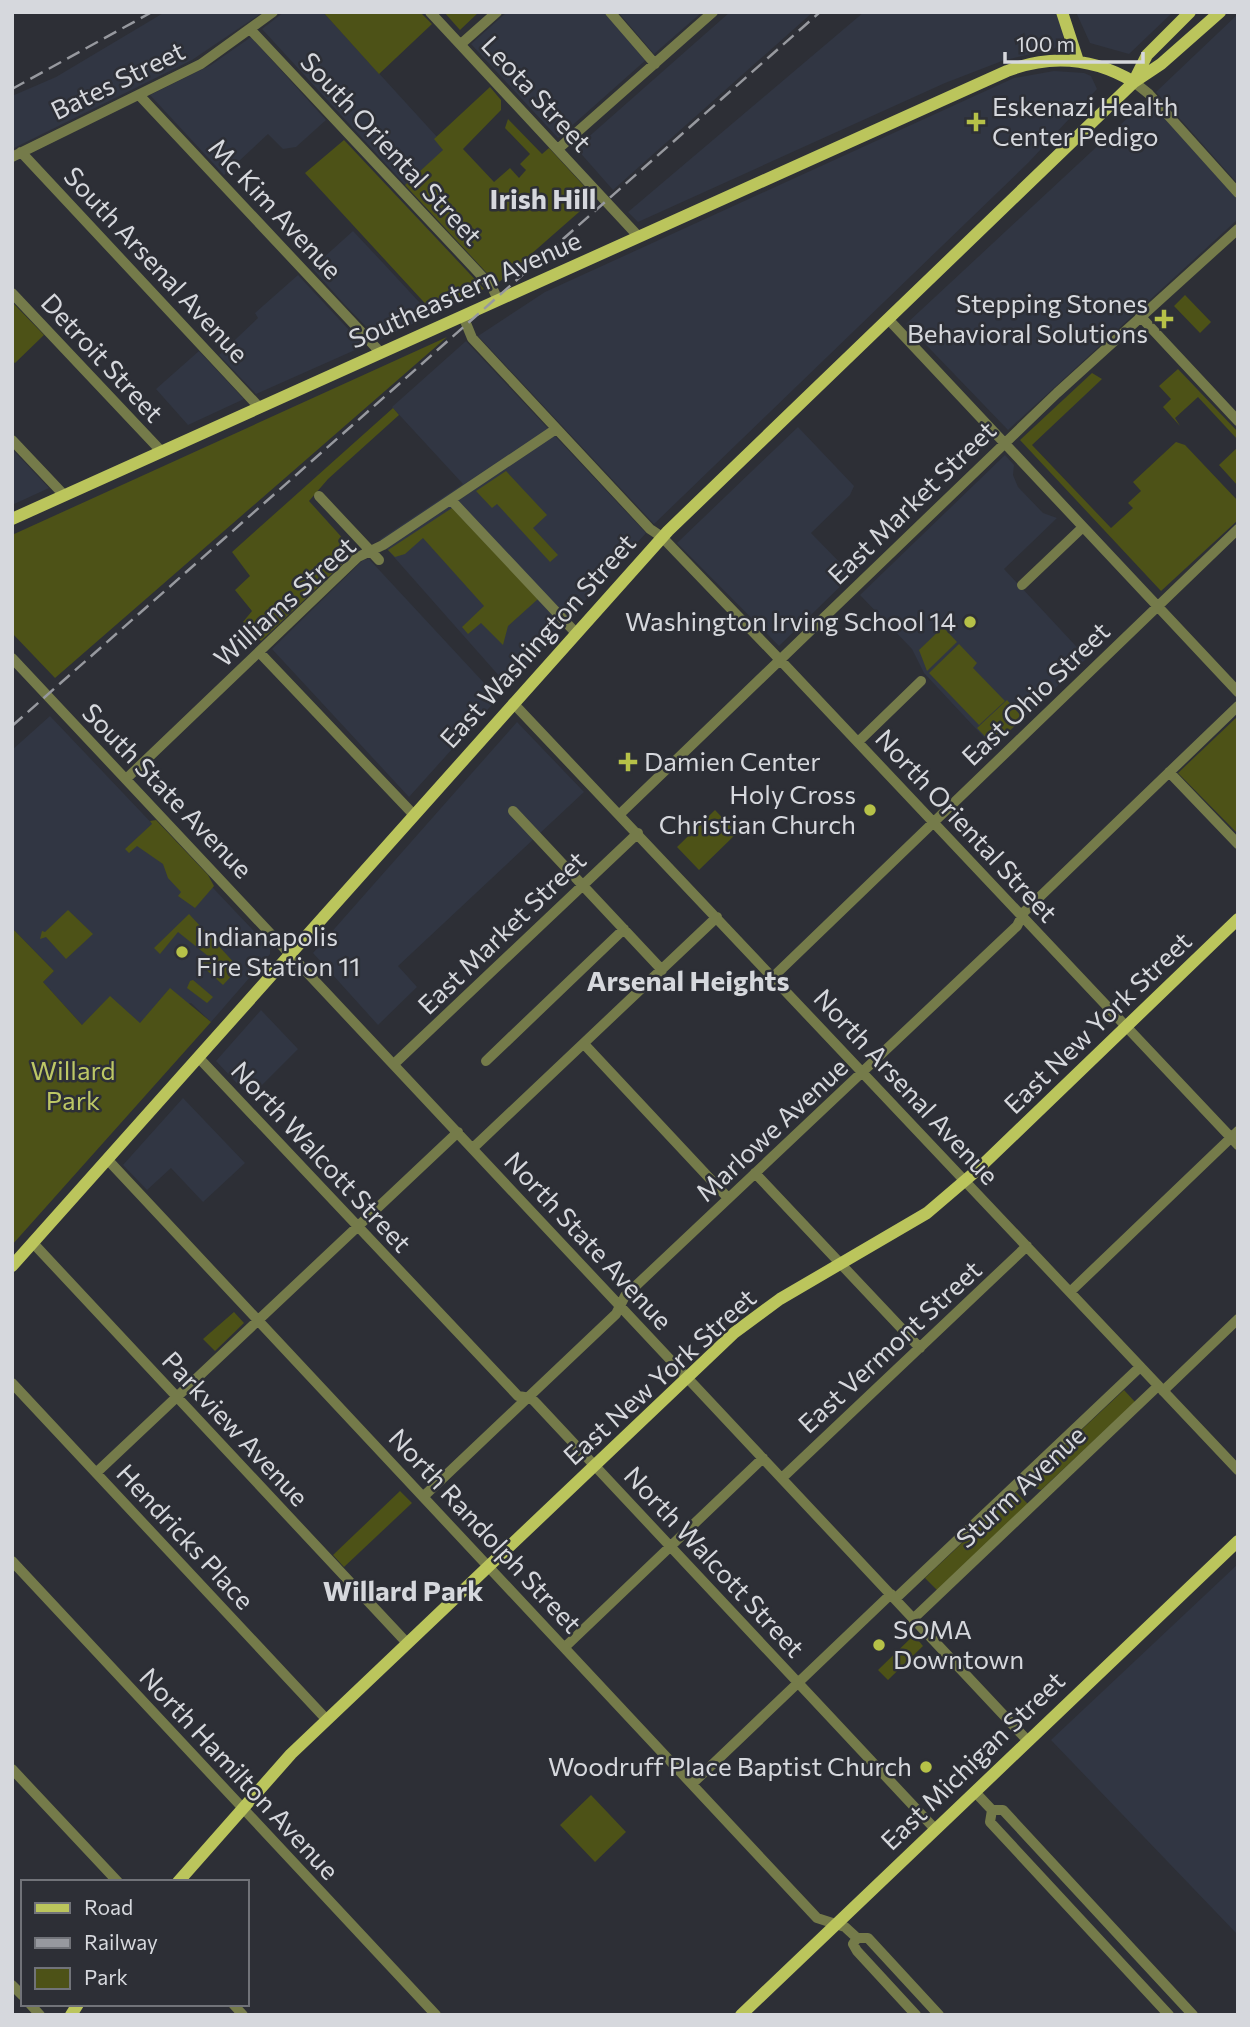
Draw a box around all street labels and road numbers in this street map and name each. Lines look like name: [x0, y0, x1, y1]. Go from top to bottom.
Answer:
street label: Leota Street: [476, 29, 598, 157]
street label: Bates Street: [45, 34, 189, 125]
street label: South Oriental Street: [295, 45, 489, 251]
street label: Mc Kim Avenue: [203, 131, 349, 285]
street label: South Arsenal Avenue: [58, 160, 256, 368]
street label: Southeastern Avenue: [343, 223, 585, 354]
street label: Detroit Street: [36, 286, 171, 428]
street label: East Market Street: [821, 414, 1001, 590]
street label: East Washington Street: [433, 527, 641, 753]
street label: Williams Street: [207, 529, 361, 673]
street label: East Ohio Street: [955, 615, 1115, 771]
street label: South State Avenue: [77, 696, 259, 884]
street label: North Oriental Street: [870, 722, 1064, 928]
street label: East Market Street: [411, 844, 591, 1020]
street label: East New York Street: [997, 925, 1197, 1119]
street label: North Arsenal Avenue: [808, 982, 1006, 1190]
street label: Marlowe Avenue: [689, 1051, 853, 1207]
street label: North Walcott Street: [226, 1054, 418, 1258]
street label: North State Avenue: [499, 1145, 679, 1335]
street label: East Vermont Street: [791, 1253, 987, 1439]
street label: East New York Street: [556, 1281, 762, 1470]
street label: Parkview Avenue: [156, 1344, 316, 1512]
street label: Sturm Avenue: [949, 1418, 1091, 1553]
street label: North Randolph Street: [383, 1421, 589, 1638]
street label: Hendricks Place: [111, 1457, 261, 1615]
street label: North Walcott Street: [619, 1459, 811, 1663]
street label: North Hamilton Avenue: [134, 1661, 346, 1885]
street label: East Michigan Street: [874, 1664, 1070, 1856]

